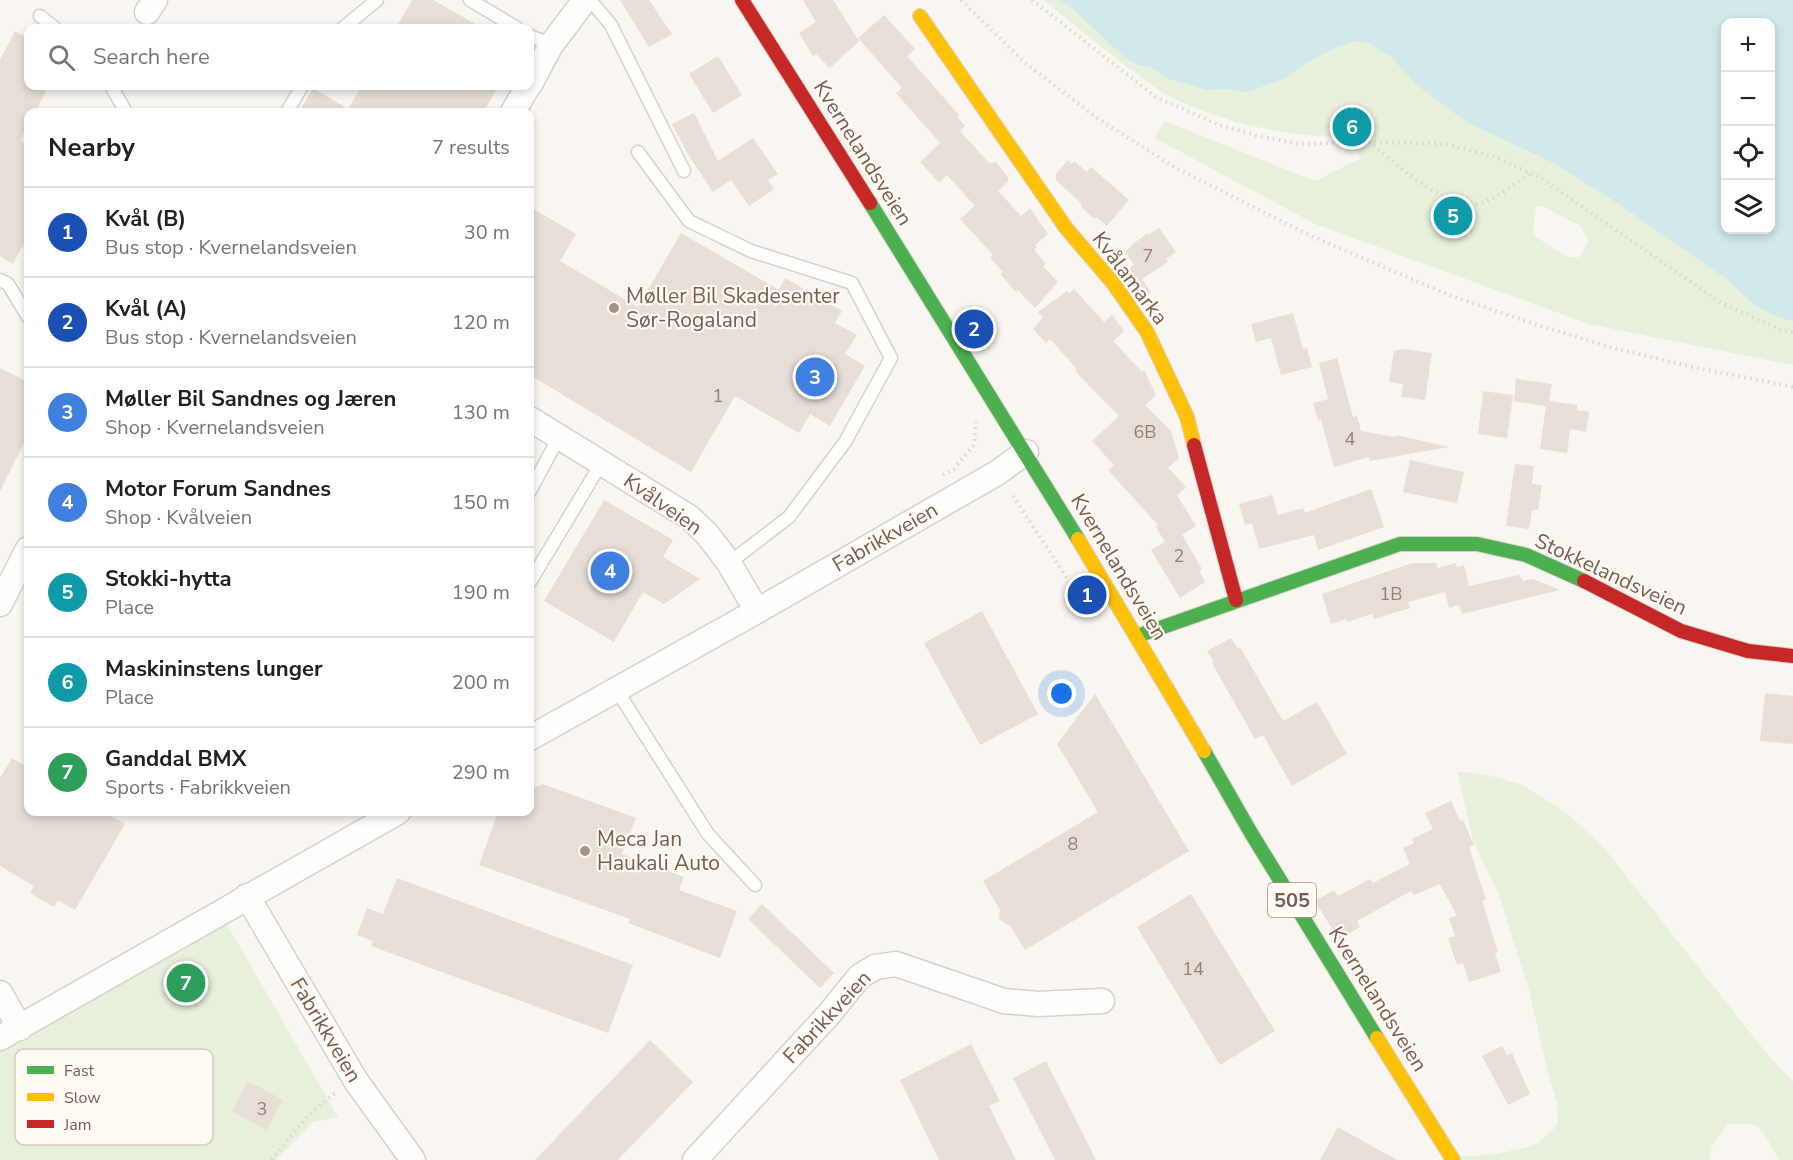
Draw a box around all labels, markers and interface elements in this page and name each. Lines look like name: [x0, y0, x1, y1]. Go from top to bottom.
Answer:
map controls: [1721, 18, 1775, 234]
button: +: [1721, 18, 1775, 72]
search box: [24, 24, 534, 90]
icon: search: [45, 41, 78, 74]
text: Search here: [93, 42, 210, 72]
button: −: [1721, 72, 1775, 126]
street label: Kvernelandsveien: [807, 75, 919, 231]
pin: 6: [1332, 104, 1372, 150]
button: locate: [1721, 126, 1775, 180]
text: Nearby: [48, 130, 135, 165]
text: 7 results: [432, 134, 510, 161]
button: layers: [1721, 180, 1775, 234]
pin: 5: [1434, 194, 1472, 238]
text: Kvål (B): [105, 204, 186, 234]
text: 1: [62, 219, 74, 246]
text: 30 m: [464, 219, 510, 246]
street label: Kvålamarka: [1086, 226, 1174, 330]
text: Bus stop · Kvernelandsveien: [105, 234, 357, 261]
house number: 7: [1143, 244, 1153, 268]
place label: Møller Bil Skadesenter Sør-Rogaland: [626, 282, 840, 334]
text: Kvål (A): [105, 294, 187, 324]
marker: Møller Bil Skadesenter Sør-Rogaland: [607, 301, 621, 315]
pin: 2: [954, 306, 994, 352]
text: 2: [62, 309, 74, 336]
text: 120 m: [452, 309, 510, 336]
text: Bus stop · Kvernelandsveien: [105, 324, 357, 351]
pin: 3: [796, 354, 834, 400]
text: Møller Bil Sandnes og Jæren: [105, 384, 396, 414]
house number: 1: [713, 384, 723, 408]
text: 3: [62, 399, 74, 426]
text: 130 m: [452, 399, 510, 426]
text: Shop · Kvernelandsveien: [105, 414, 325, 441]
house number: 6B: [1134, 420, 1156, 444]
house number: 4: [1345, 427, 1356, 451]
street label: Kvålveien: [618, 467, 708, 541]
text: Motor Forum Sandnes: [105, 474, 331, 504]
text: 4: [62, 489, 74, 516]
text: 150 m: [452, 489, 510, 516]
street label: Kvernelandsveien: [1064, 489, 1174, 645]
street label: Fabrikkveien: [827, 496, 943, 578]
text: Shop · Kvålveien: [105, 504, 252, 531]
street label: Stokkelandsveien: [1530, 526, 1692, 622]
house number: 2: [1174, 544, 1184, 568]
pin: 4: [590, 548, 630, 594]
text: Stokki-hytta: [105, 564, 232, 594]
pin: 1: [1068, 572, 1106, 618]
text: 5: [62, 579, 74, 606]
text: 190 m: [452, 579, 510, 606]
house number: 1B: [1380, 582, 1402, 606]
text: Place: [105, 594, 154, 621]
text: Maskininstens lunger: [105, 654, 323, 684]
text: 6: [62, 669, 74, 696]
text: 200 m: [452, 669, 510, 696]
your location: [1047, 679, 1076, 708]
text: Place: [105, 684, 154, 711]
text: Ganddal BMX: [105, 744, 247, 774]
text: 7: [62, 759, 74, 786]
text: 290 m: [452, 759, 510, 786]
text: Sports · Fabrikkveien: [105, 774, 291, 801]
place label: Meca Jan Haukali Auto: [597, 825, 720, 877]
house number: 8: [1068, 832, 1078, 856]
marker: Meca Jan Haukali Auto: [578, 844, 592, 858]
road number: 505: [1268, 883, 1316, 917]
street label: Kvernelandsveien: [1322, 921, 1434, 1077]
house number: 14: [1182, 957, 1204, 981]
pin: 7: [166, 960, 206, 1006]
street label: Fabrikkveien: [777, 965, 877, 1069]
street label: Fabrikkveien: [284, 973, 368, 1087]
legend: [15, 1049, 213, 1145]
text: Fast: [64, 1060, 95, 1082]
text: Slow: [64, 1087, 101, 1109]
house number: 3: [257, 1097, 267, 1121]
text: Jam: [63, 1114, 91, 1136]

